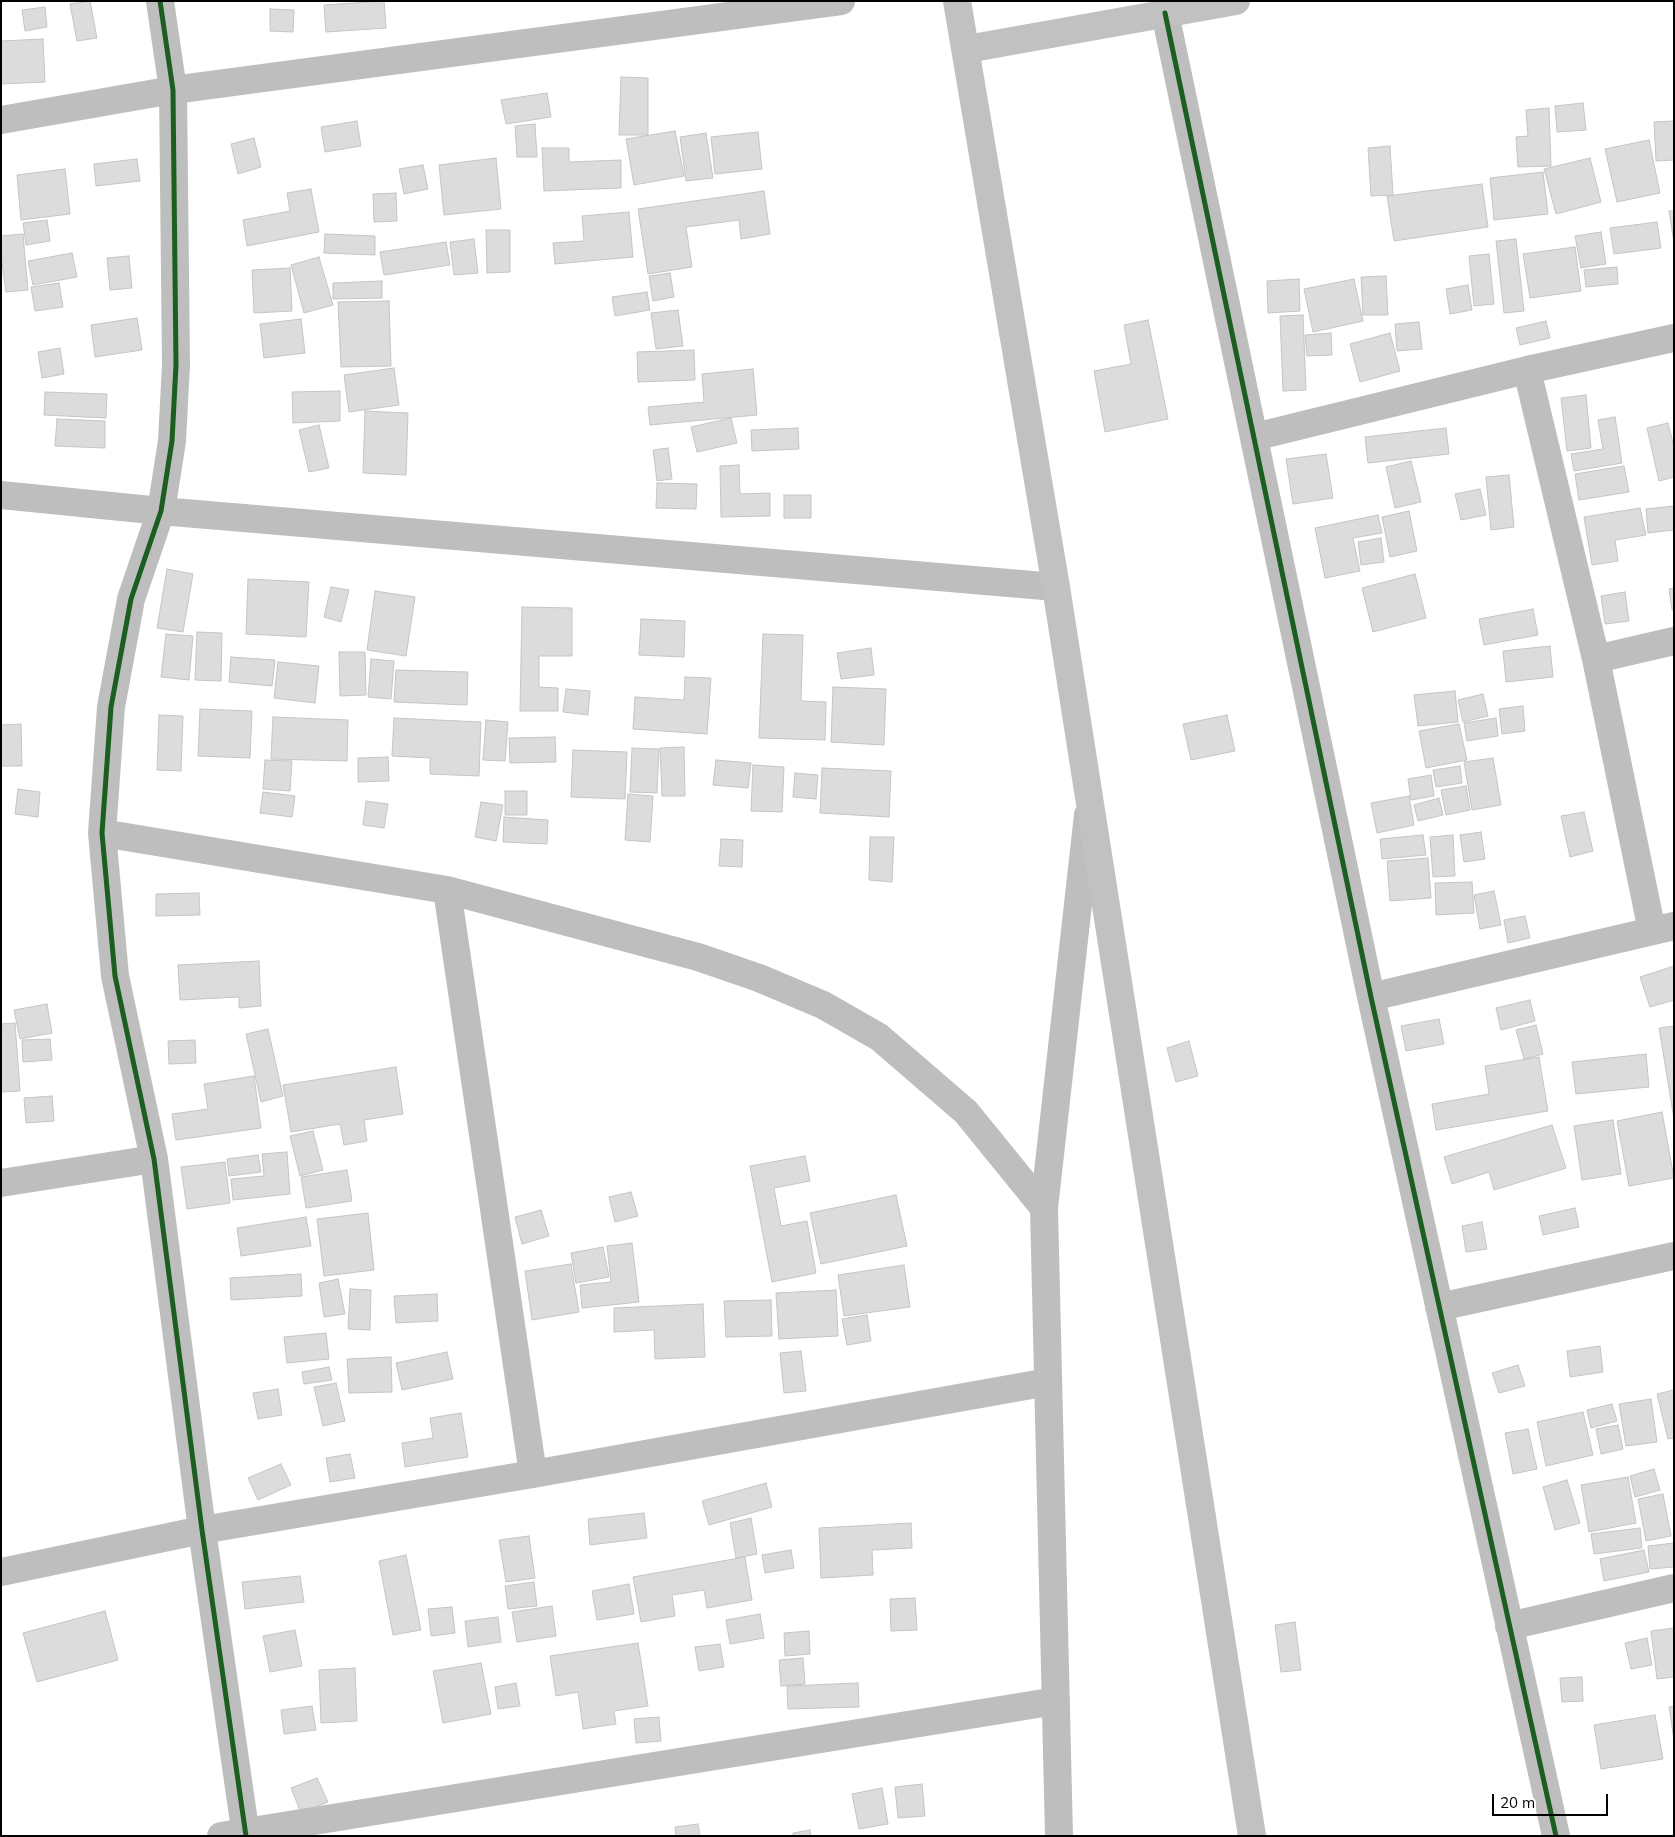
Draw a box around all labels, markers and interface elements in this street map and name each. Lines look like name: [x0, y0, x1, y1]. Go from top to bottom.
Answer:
scale bar: [1495, 1784, 1611, 1816]
text: 20 m: [1500, 1793, 1535, 1812]

